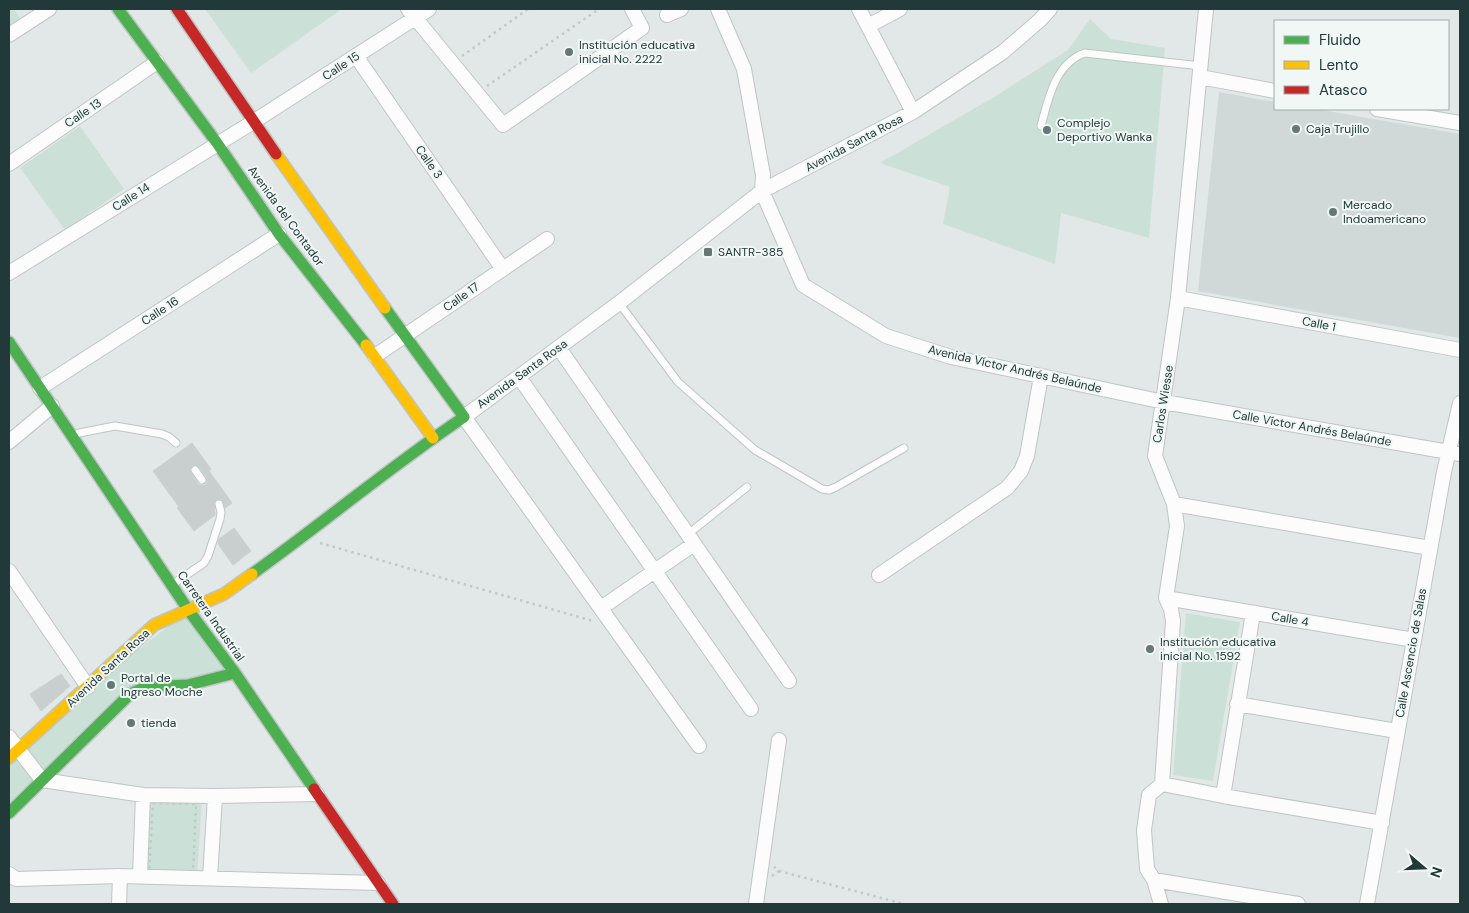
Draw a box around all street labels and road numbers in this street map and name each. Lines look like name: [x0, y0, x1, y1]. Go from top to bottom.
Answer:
street label: Calle 15: [319, 48, 363, 84]
street label: Calle 13: [61, 95, 105, 131]
street label: Avenida Santa Rosa: [802, 110, 906, 176]
street label: Calle 3: [412, 142, 446, 182]
street label: Avenida del Contador: [244, 163, 328, 270]
street label: Calle 14: [109, 179, 153, 215]
street label: Calle 17: [440, 279, 482, 315]
street label: Calle 16: [138, 293, 182, 329]
street label: Calle 1: [1301, 313, 1337, 335]
street label: Avenida Santa Rosa: [473, 336, 571, 412]
street label: Avenida Víctor Andrés Belaúnde: [927, 341, 1104, 397]
street label: Carlos Wiesse: [1149, 364, 1177, 444]
street label: Calle Víctor Andrés Belaúnde: [1231, 406, 1393, 450]
street label: Carretera Industrial: [174, 568, 248, 664]
street label: Calle Ascencio de Salas: [1392, 587, 1430, 719]
street label: Calle 4: [1270, 608, 1310, 630]
street label: Avenida Santa Rosa: [63, 625, 153, 711]

